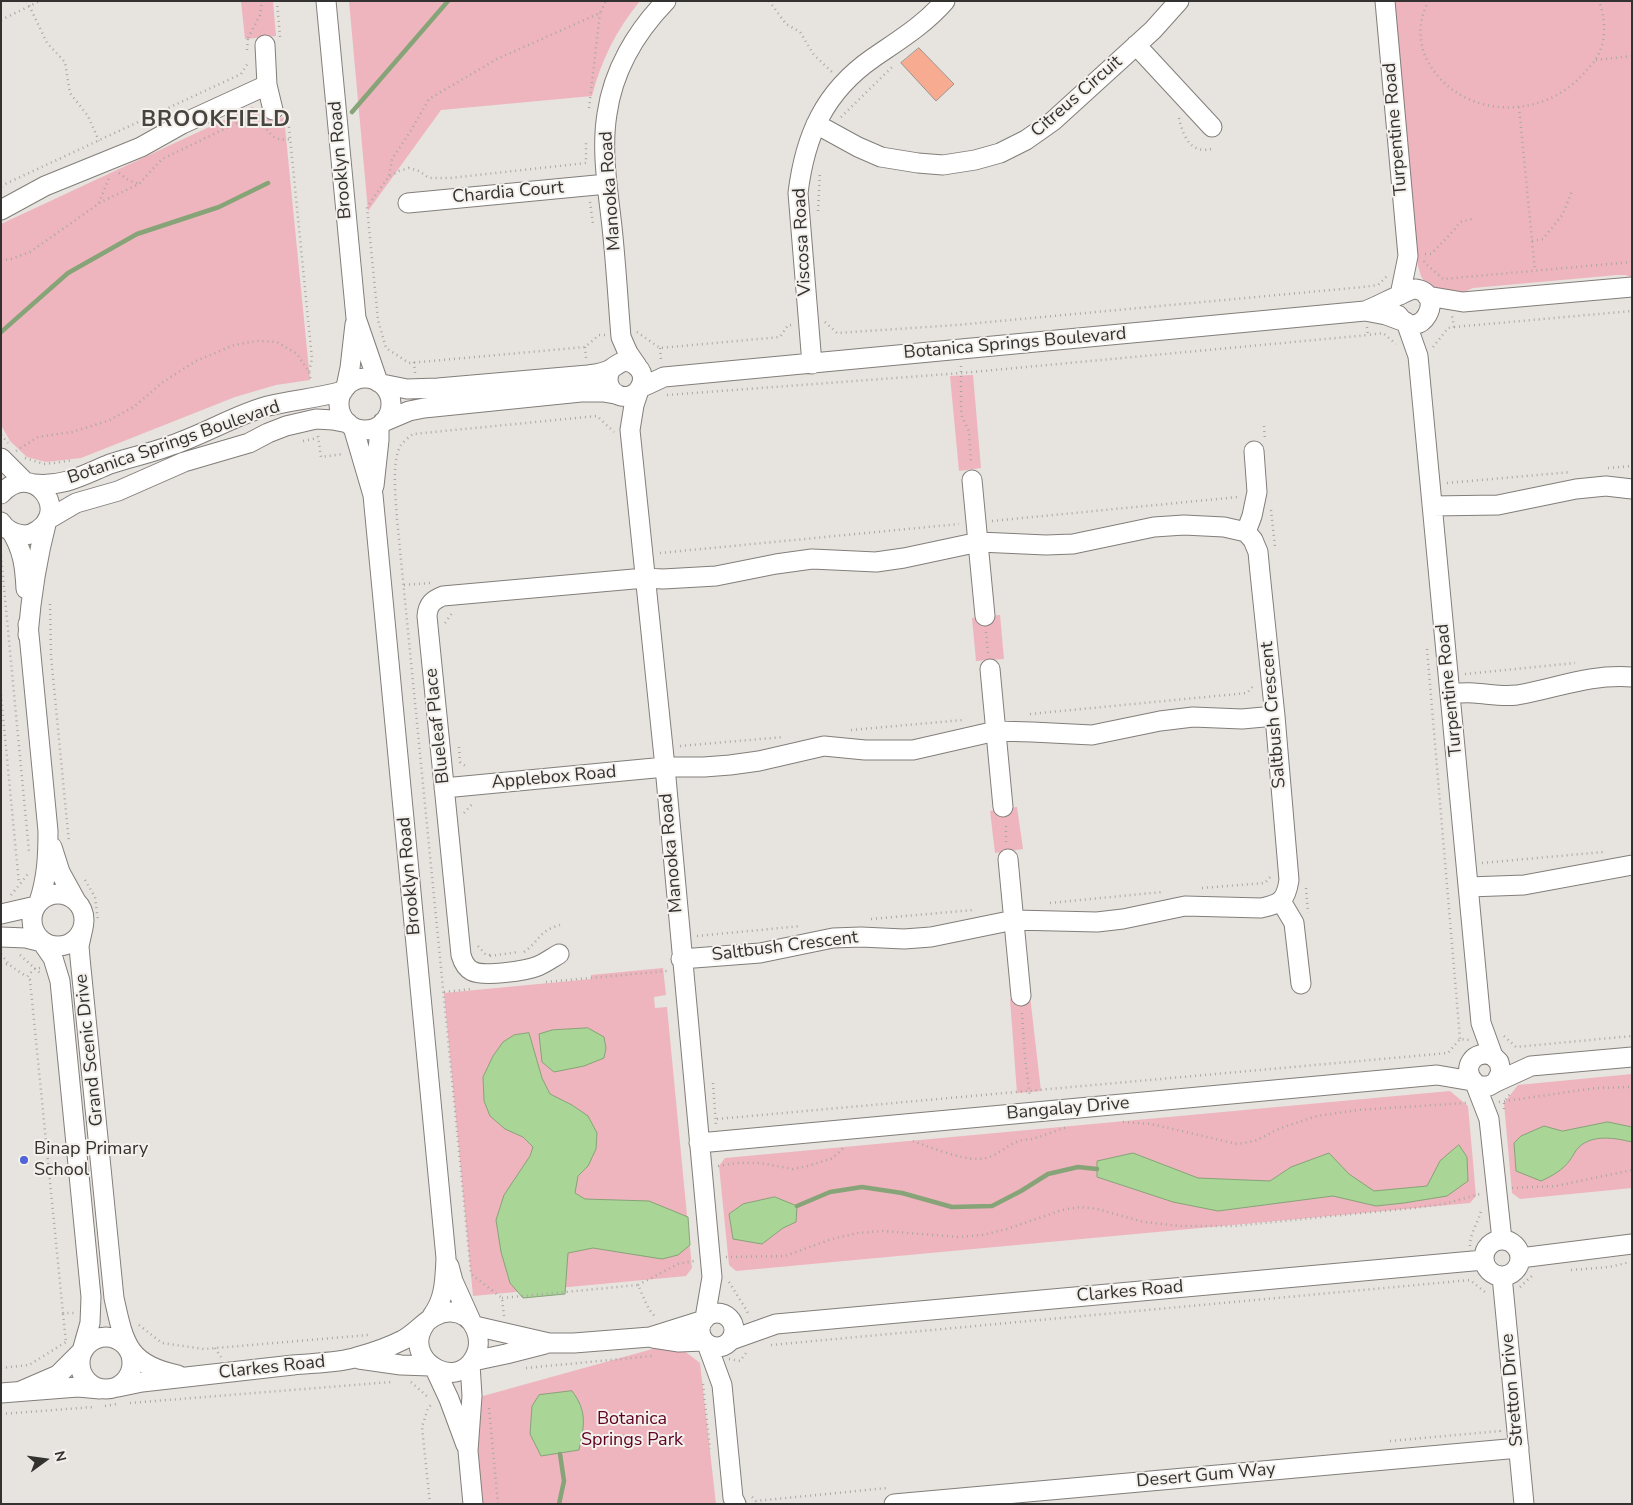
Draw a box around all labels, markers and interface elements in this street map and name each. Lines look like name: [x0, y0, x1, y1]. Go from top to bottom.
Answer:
street label: Citreus Circuit: [1027, 52, 1127, 142]
street label: Turpentine Road: [1379, 62, 1413, 196]
street label: Brooklyn Road: [325, 100, 357, 220]
district label: BROOKFIELD: [140, 108, 292, 134]
street label: Manooka Road: [596, 130, 626, 252]
street label: Chardia Court: [451, 177, 565, 209]
street label: Viscosa Road: [789, 187, 817, 297]
street label: Botanica Springs Boulevard: [903, 324, 1127, 364]
street label: Botanica Springs Boulevard: [65, 396, 283, 490]
street label: Turpentine Road: [1432, 623, 1468, 757]
street label: Saltbush Crescent: [1257, 641, 1291, 789]
street label: Blueleaf Place: [421, 667, 455, 785]
street label: Applebox Road: [491, 762, 617, 794]
street label: Manooka Road: [656, 792, 688, 914]
street label: Brooklyn Road: [394, 816, 426, 936]
street label: Saltbush Crescent: [711, 927, 859, 967]
street label: Grand Scenic Drive: [71, 973, 109, 1127]
street label: Bangalay Drive: [1006, 1093, 1130, 1125]
place label: Binap Primary School: [34, 1139, 148, 1182]
marker: Binap Primary School: [18, 1154, 30, 1166]
street label: Clarkes Road: [1076, 1277, 1184, 1307]
street label: Stretton Drive: [1497, 1333, 1529, 1447]
street label: Clarkes Road: [218, 1352, 326, 1384]
park label: Botanica Springs Park: [581, 1409, 683, 1452]
north arrow: [20, 1435, 70, 1485]
text: N: [50, 1449, 71, 1464]
street label: Desert Gum Way: [1135, 1459, 1277, 1493]

